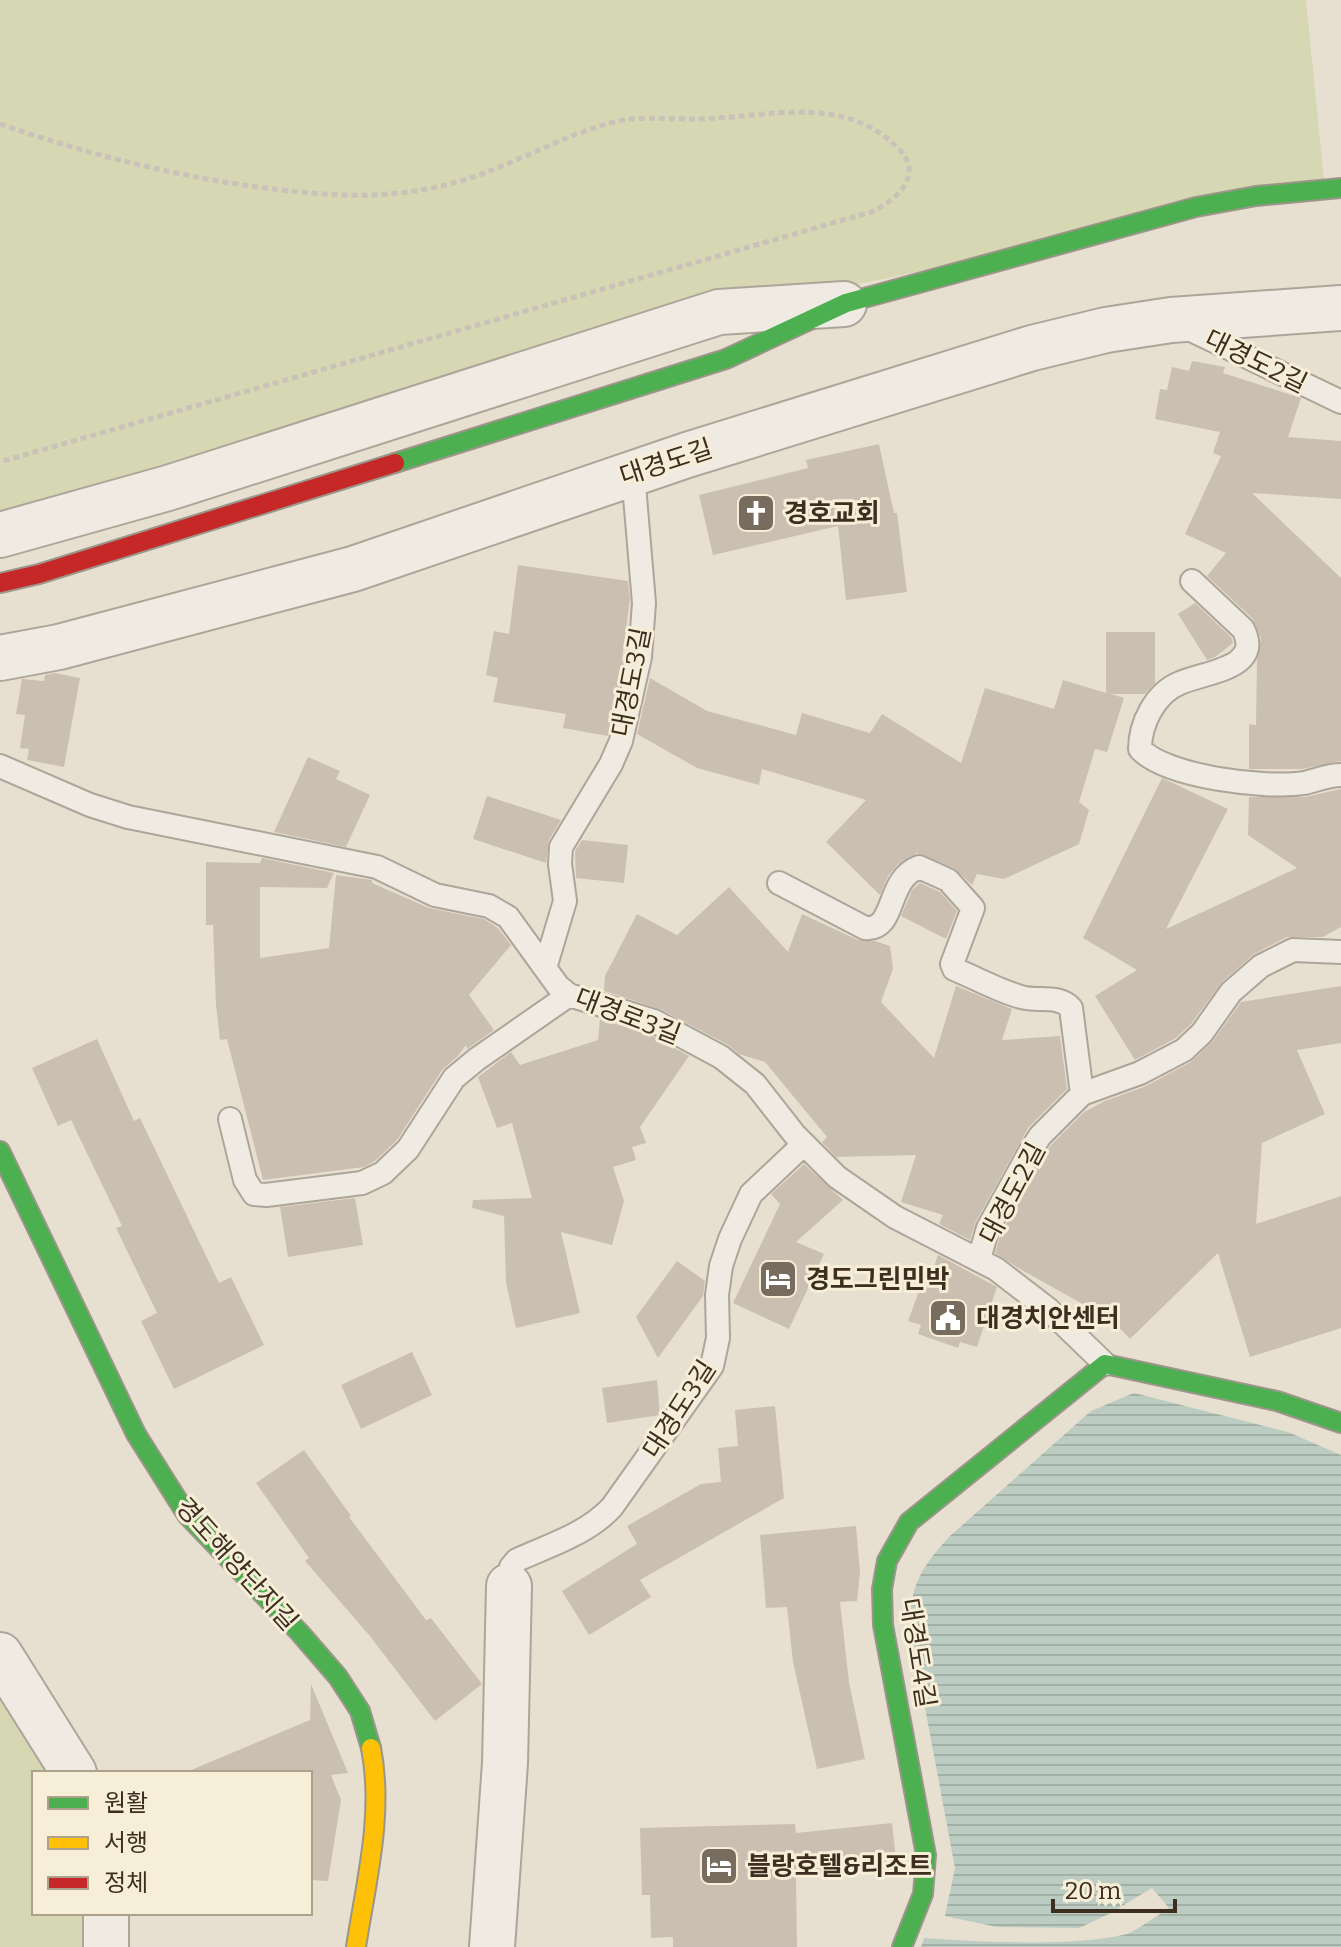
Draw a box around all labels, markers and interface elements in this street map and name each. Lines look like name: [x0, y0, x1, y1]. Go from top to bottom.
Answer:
street label: 대경도2길: [1200, 323, 1312, 399]
street label: 대경도길: [616, 433, 716, 492]
church icon: 경호교회: [735, 492, 777, 534]
place label: 경호교회: [784, 498, 880, 529]
street label: 대경도3길: [606, 625, 657, 739]
street label: 대경로3길: [571, 982, 685, 1051]
street label: 대경도2길: [973, 1137, 1052, 1249]
hotel icon: 경도그린민박: [757, 1258, 799, 1300]
place label: 경도그린민박: [806, 1264, 950, 1295]
public building icon: 대경치안센터: [927, 1297, 969, 1339]
place label: 대경치안센터: [976, 1303, 1120, 1334]
street label: 대경도3길: [636, 1354, 723, 1464]
street label: 경도해양단지길: [169, 1492, 304, 1637]
street label: 대경도4길: [894, 1596, 941, 1710]
legend: [32, 1771, 312, 1915]
text: 원활: [104, 1789, 148, 1817]
text: 서행: [104, 1829, 148, 1857]
hotel icon: 블랑호텔&리조트: [698, 1845, 740, 1887]
place label: 블랑호텔&리조트: [747, 1851, 932, 1882]
scale bar: [1053, 1863, 1175, 1913]
text: 정체: [104, 1869, 148, 1897]
text: 20 m: [1065, 1877, 1121, 1905]

